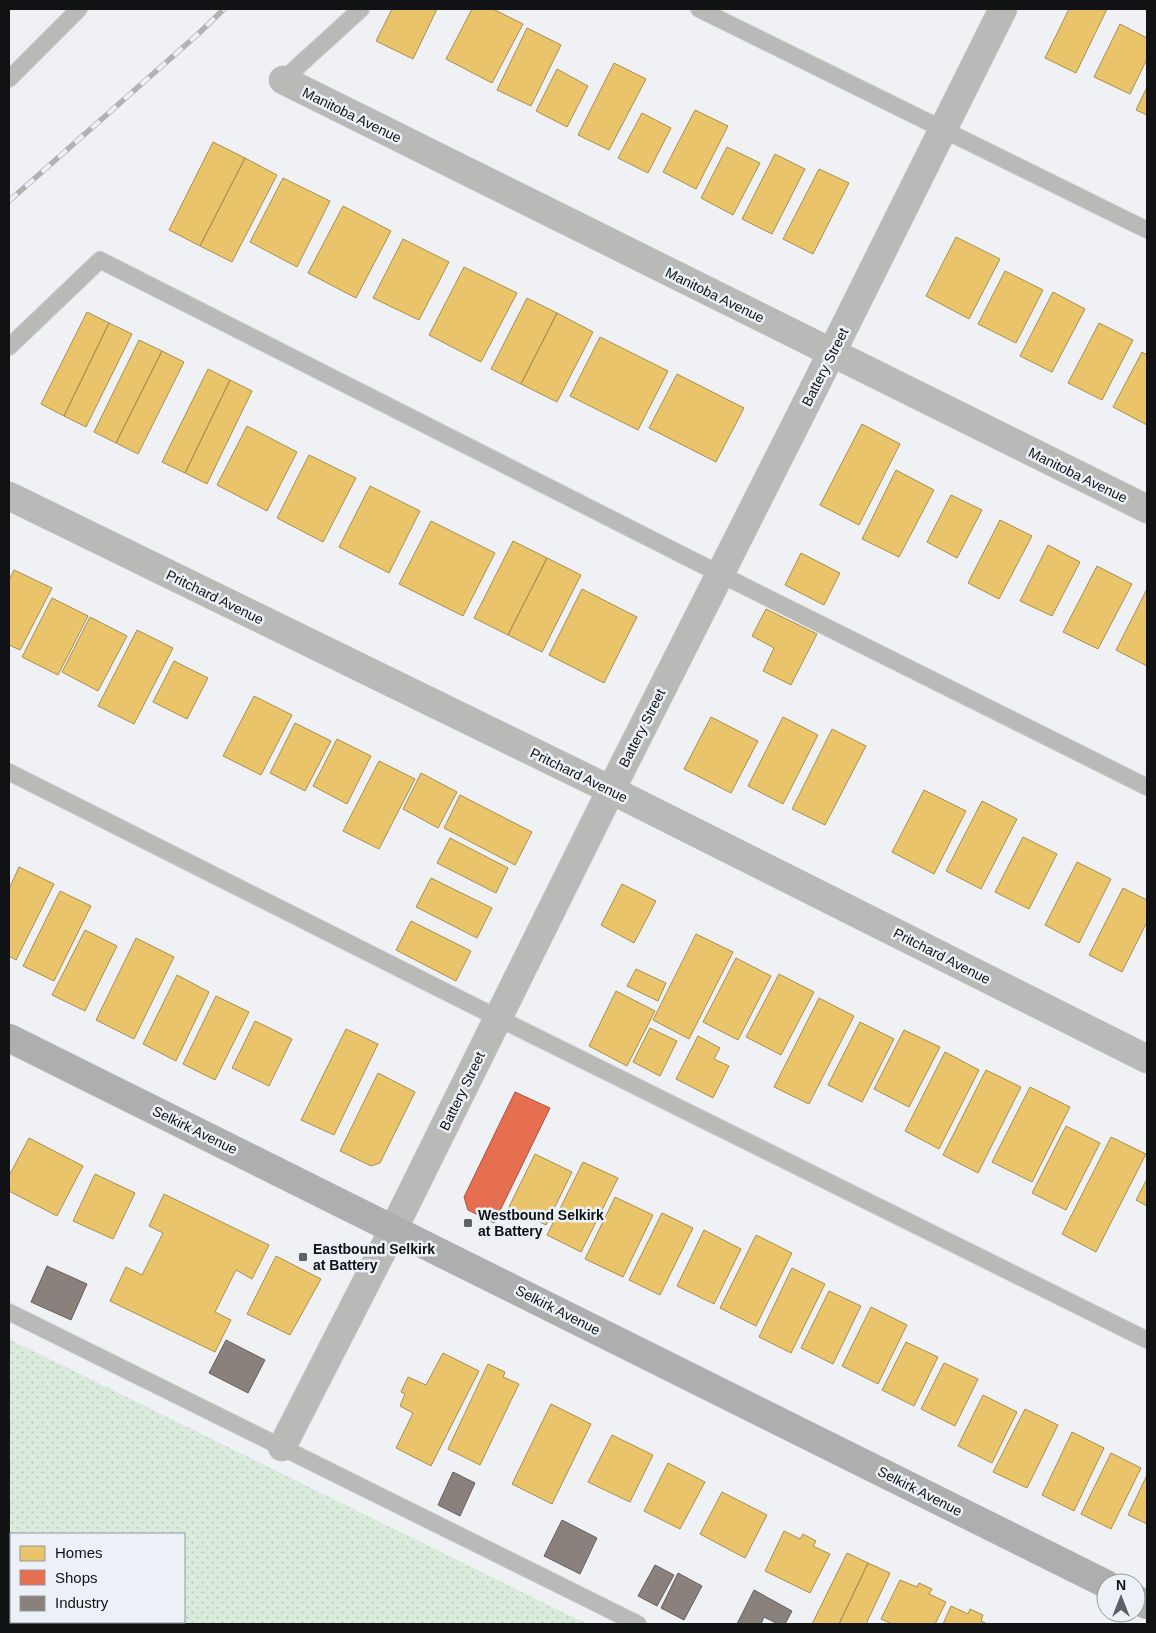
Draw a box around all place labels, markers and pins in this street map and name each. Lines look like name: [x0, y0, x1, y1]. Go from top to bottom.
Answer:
place label: Westbound Selkirk at Battery: [478, 1207, 604, 1239]
marker: Westbound Selkirk at Battery: [462, 1217, 474, 1229]
place label: Eastbound Selkirk at Battery: [313, 1241, 435, 1273]
marker: Eastbound Selkirk at Battery: [297, 1251, 309, 1263]

